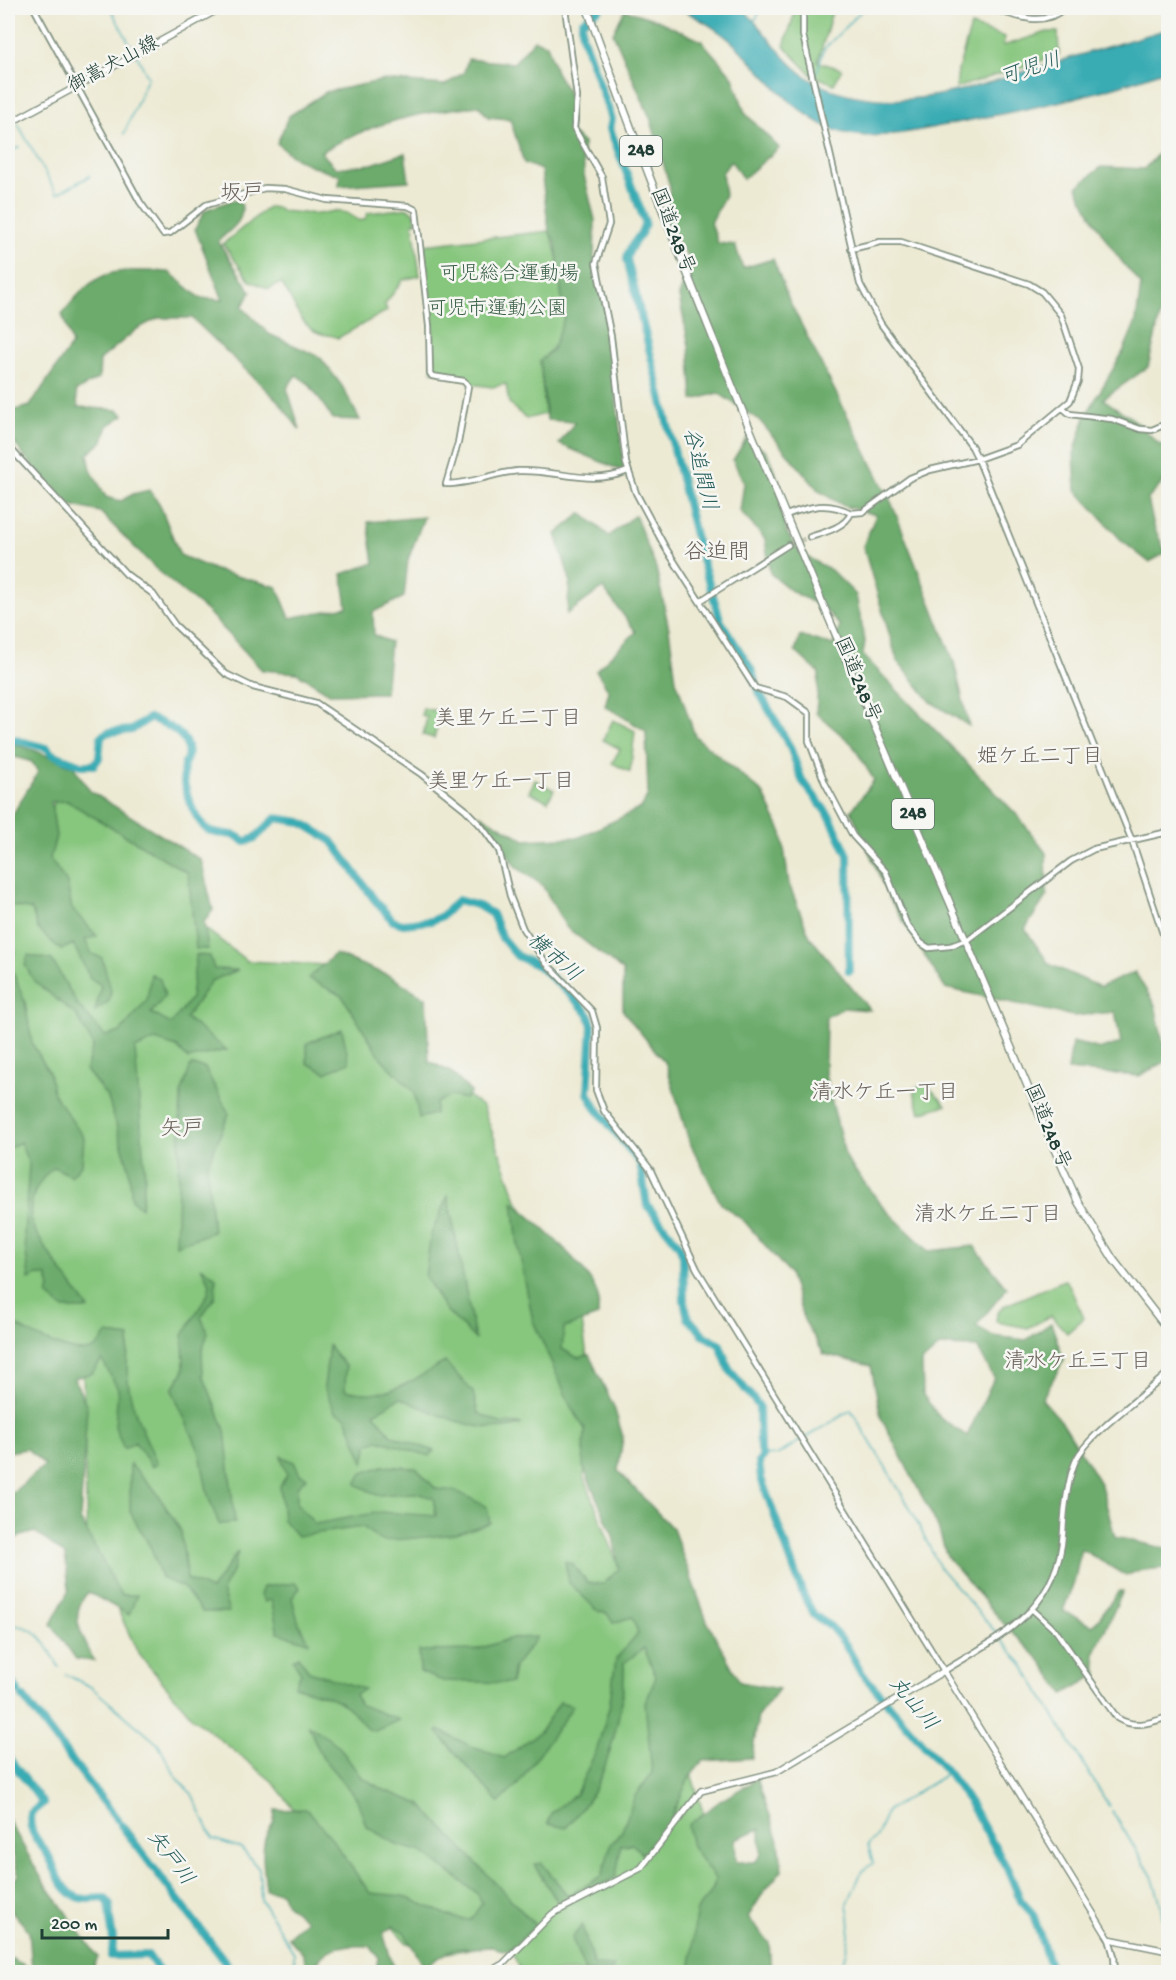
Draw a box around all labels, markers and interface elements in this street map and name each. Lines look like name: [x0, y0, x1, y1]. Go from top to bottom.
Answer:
street label: 御嵩犬山線: [64, 31, 164, 100]
water label: 可児川: [997, 48, 1065, 93]
road number: 248: [620, 136, 662, 166]
district label: 坂戸: [220, 182, 264, 208]
street label: 国道248号: [644, 184, 699, 277]
park label: 可児総合運動場: [439, 262, 579, 287]
park label: 可児市運動公園: [427, 298, 567, 322]
water label: 谷追間川: [676, 426, 721, 514]
district label: 谷迫間: [684, 540, 750, 567]
street label: 国道248号: [828, 634, 885, 726]
district label: 美里ケ丘二丁目: [435, 707, 582, 733]
district label: 姫ケ丘二丁目: [977, 746, 1103, 771]
district label: 美里ケ丘一丁目: [428, 770, 575, 796]
road number: 248: [892, 799, 934, 829]
water label: 横市川: [521, 928, 586, 989]
district label: 清水ケ丘一丁目: [812, 1080, 959, 1107]
street label: 国道248号: [1018, 1081, 1075, 1173]
district label: 矢戸: [160, 1117, 204, 1144]
district label: 清水ケ丘二丁目: [915, 1202, 1062, 1229]
district label: 清水ケ丘三丁目: [1005, 1349, 1152, 1376]
water label: 丸山川: [882, 1672, 943, 1737]
water label: 矢戸川: [140, 1826, 199, 1892]
scale bar: [42, 1902, 168, 1940]
text: 200 m: [51, 1915, 98, 1936]

